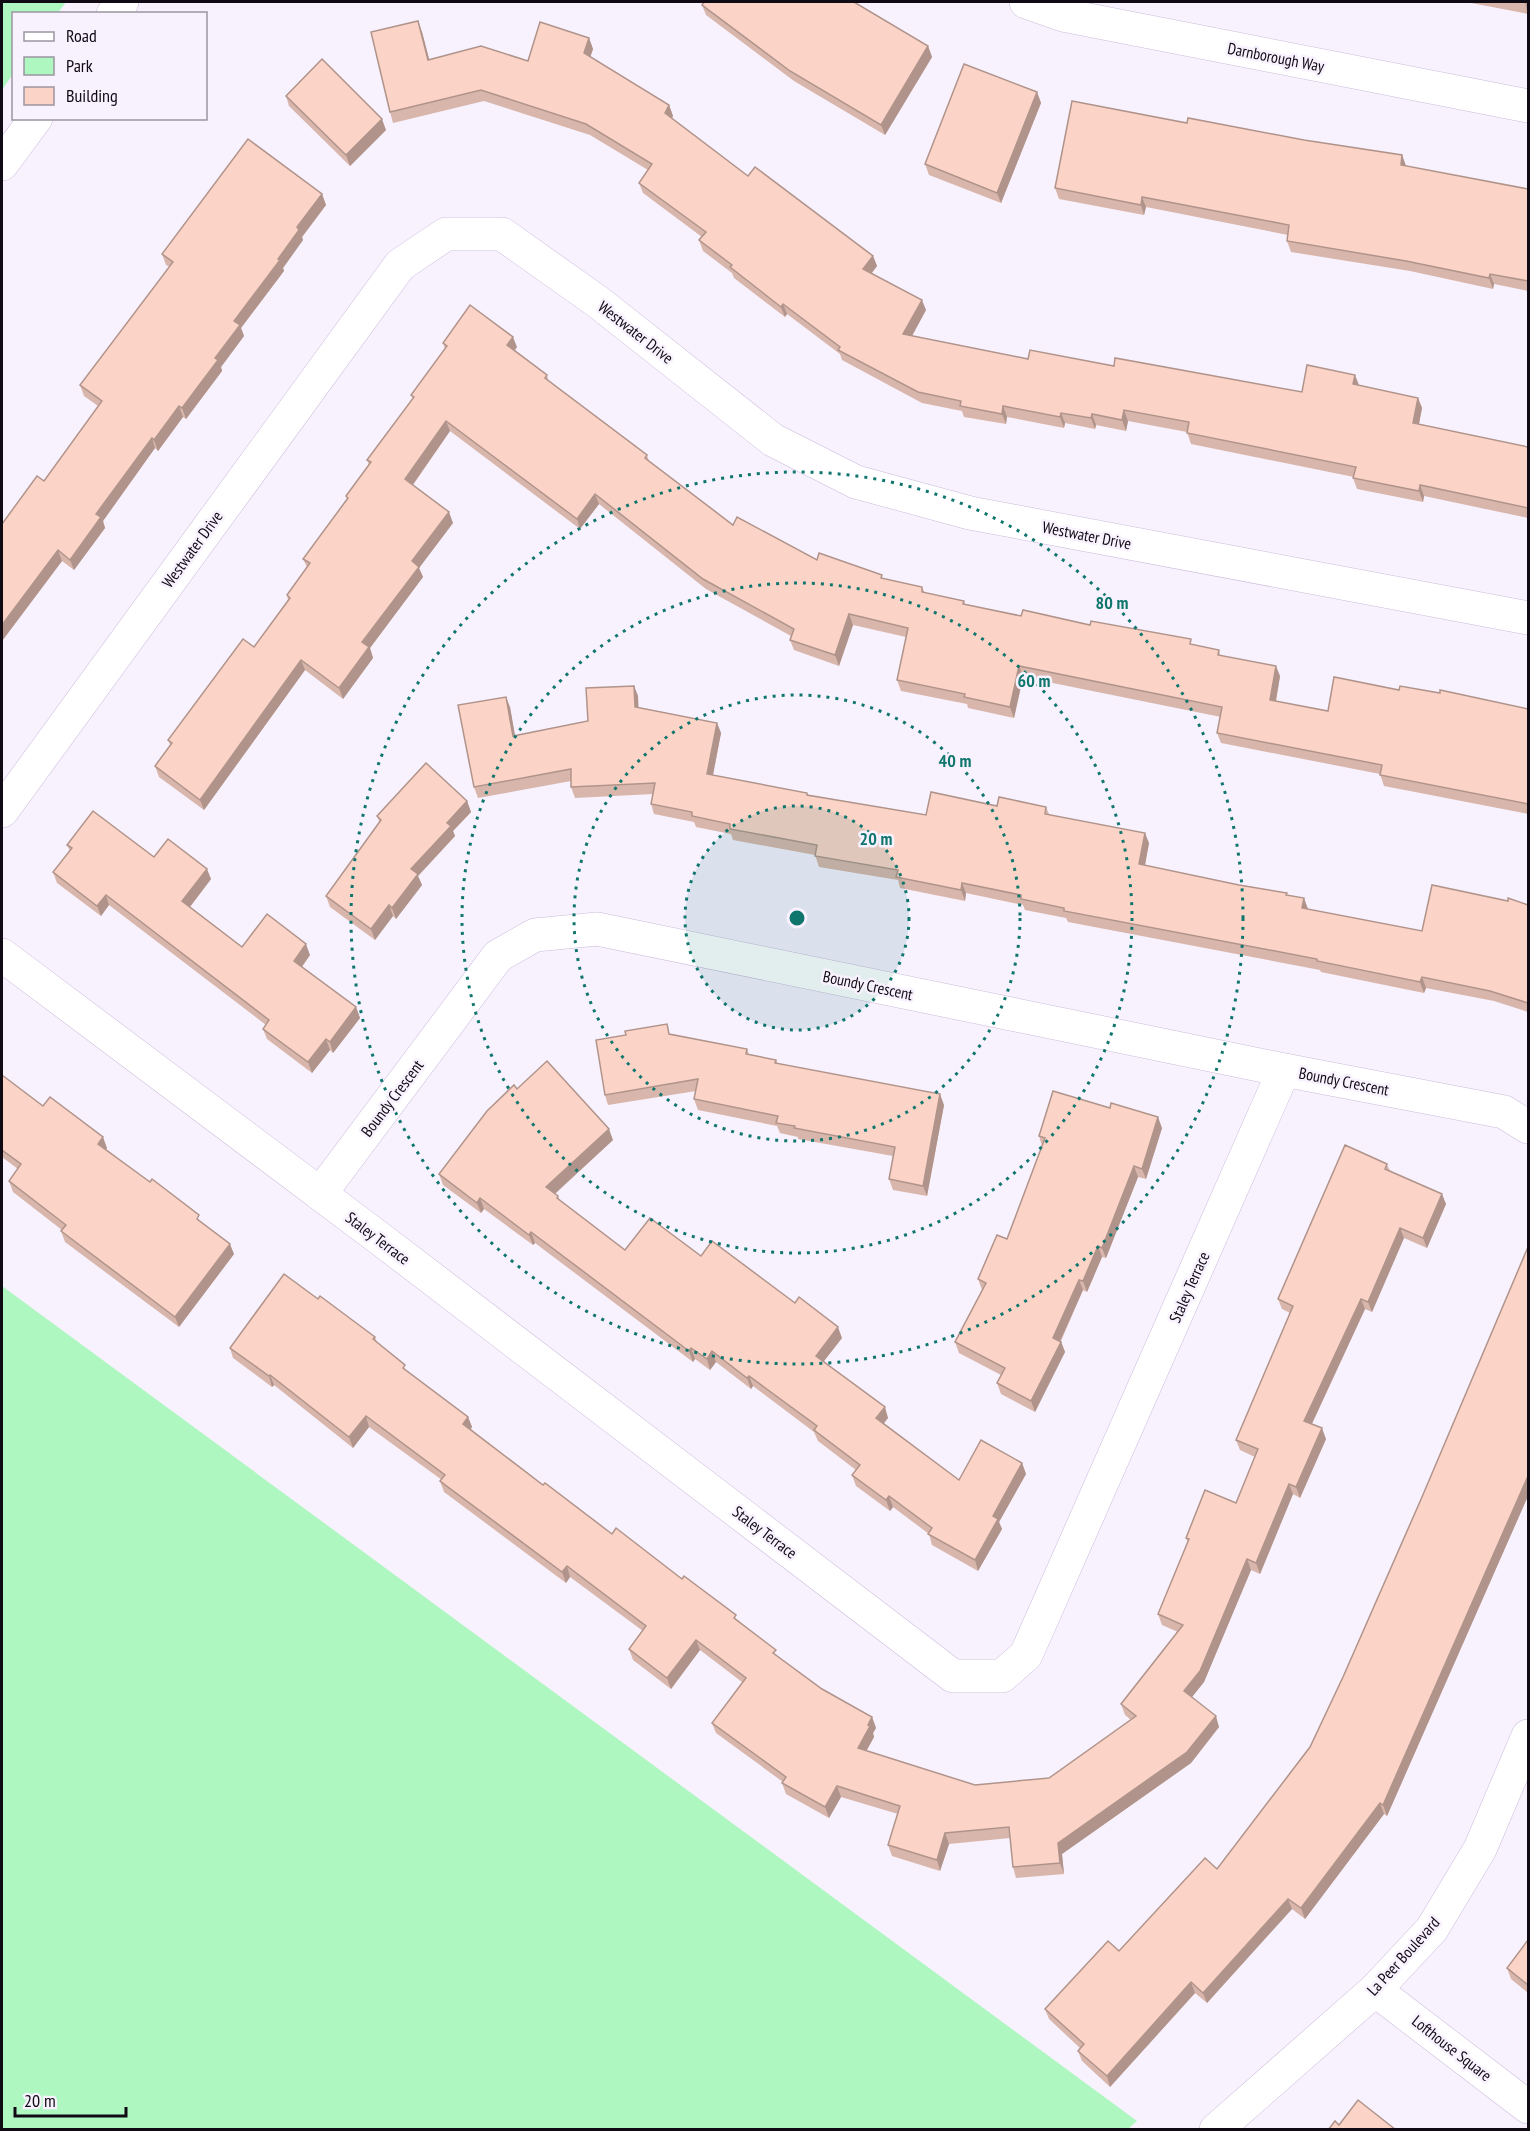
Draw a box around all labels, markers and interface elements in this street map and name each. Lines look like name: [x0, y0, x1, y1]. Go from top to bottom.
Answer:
legend: [12, 12, 207, 120]
text: Road: [66, 24, 97, 47]
street label: Darnborough Way: [1226, 38, 1326, 76]
text: Park: [66, 54, 93, 77]
text: Building: [66, 84, 118, 107]
street label: Westwater Drive: [594, 296, 678, 368]
street label: Westwater Drive: [157, 507, 227, 591]
street label: Westwater Drive: [1041, 517, 1133, 553]
text: 80 m: [1096, 591, 1128, 614]
text: 60 m: [1018, 669, 1050, 692]
text: 40 m: [939, 749, 971, 772]
text: 20 m: [860, 827, 892, 850]
centre of rings: [787, 908, 807, 928]
street label: Boundy Crescent: [821, 966, 915, 1004]
street label: Boundy Crescent: [357, 1055, 428, 1140]
street label: Boundy Crescent: [1297, 1062, 1391, 1100]
street label: Staley Terrace: [342, 1207, 414, 1269]
street label: Staley Terrace: [1164, 1248, 1214, 1326]
street label: Staley Terrace: [729, 1501, 801, 1563]
street label: La Peer Boulevard: [1362, 1912, 1444, 2000]
street label: Lofthouse Square: [1408, 2011, 1496, 2085]
scale bar: [15, 2080, 126, 2118]
text: 20 m: [24, 2089, 56, 2112]

